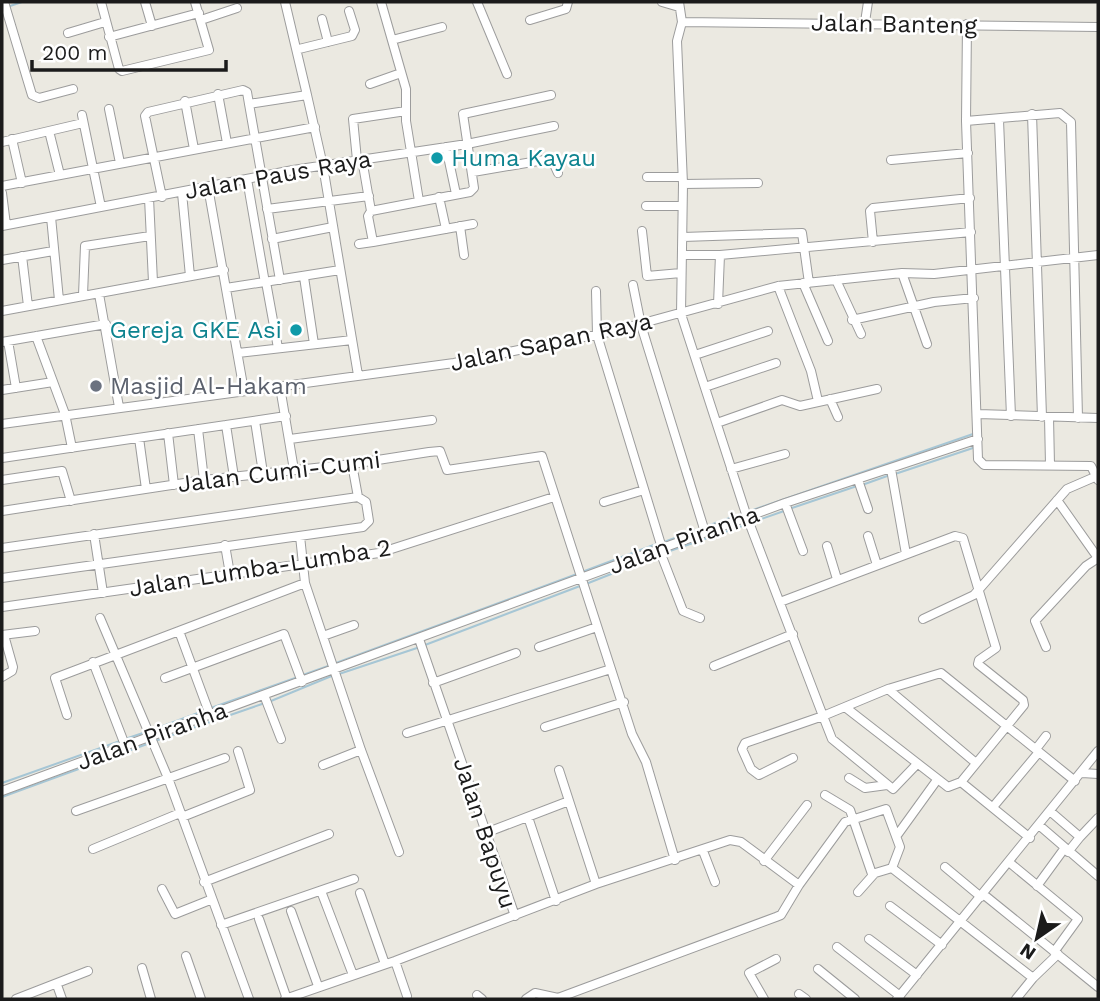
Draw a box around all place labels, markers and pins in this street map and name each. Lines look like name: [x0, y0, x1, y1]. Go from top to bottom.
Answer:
place label: Huma Kayau: [451, 144, 596, 172]
marker: Huma Kayau: [429, 150, 445, 166]
place label: Gereja GKE Asi: [110, 316, 282, 344]
marker: Gereja GKE Asi: [288, 322, 304, 338]
place label: Masjid Al-Hakam: [110, 372, 307, 400]
marker: Masjid Al-Hakam: [88, 378, 104, 394]

